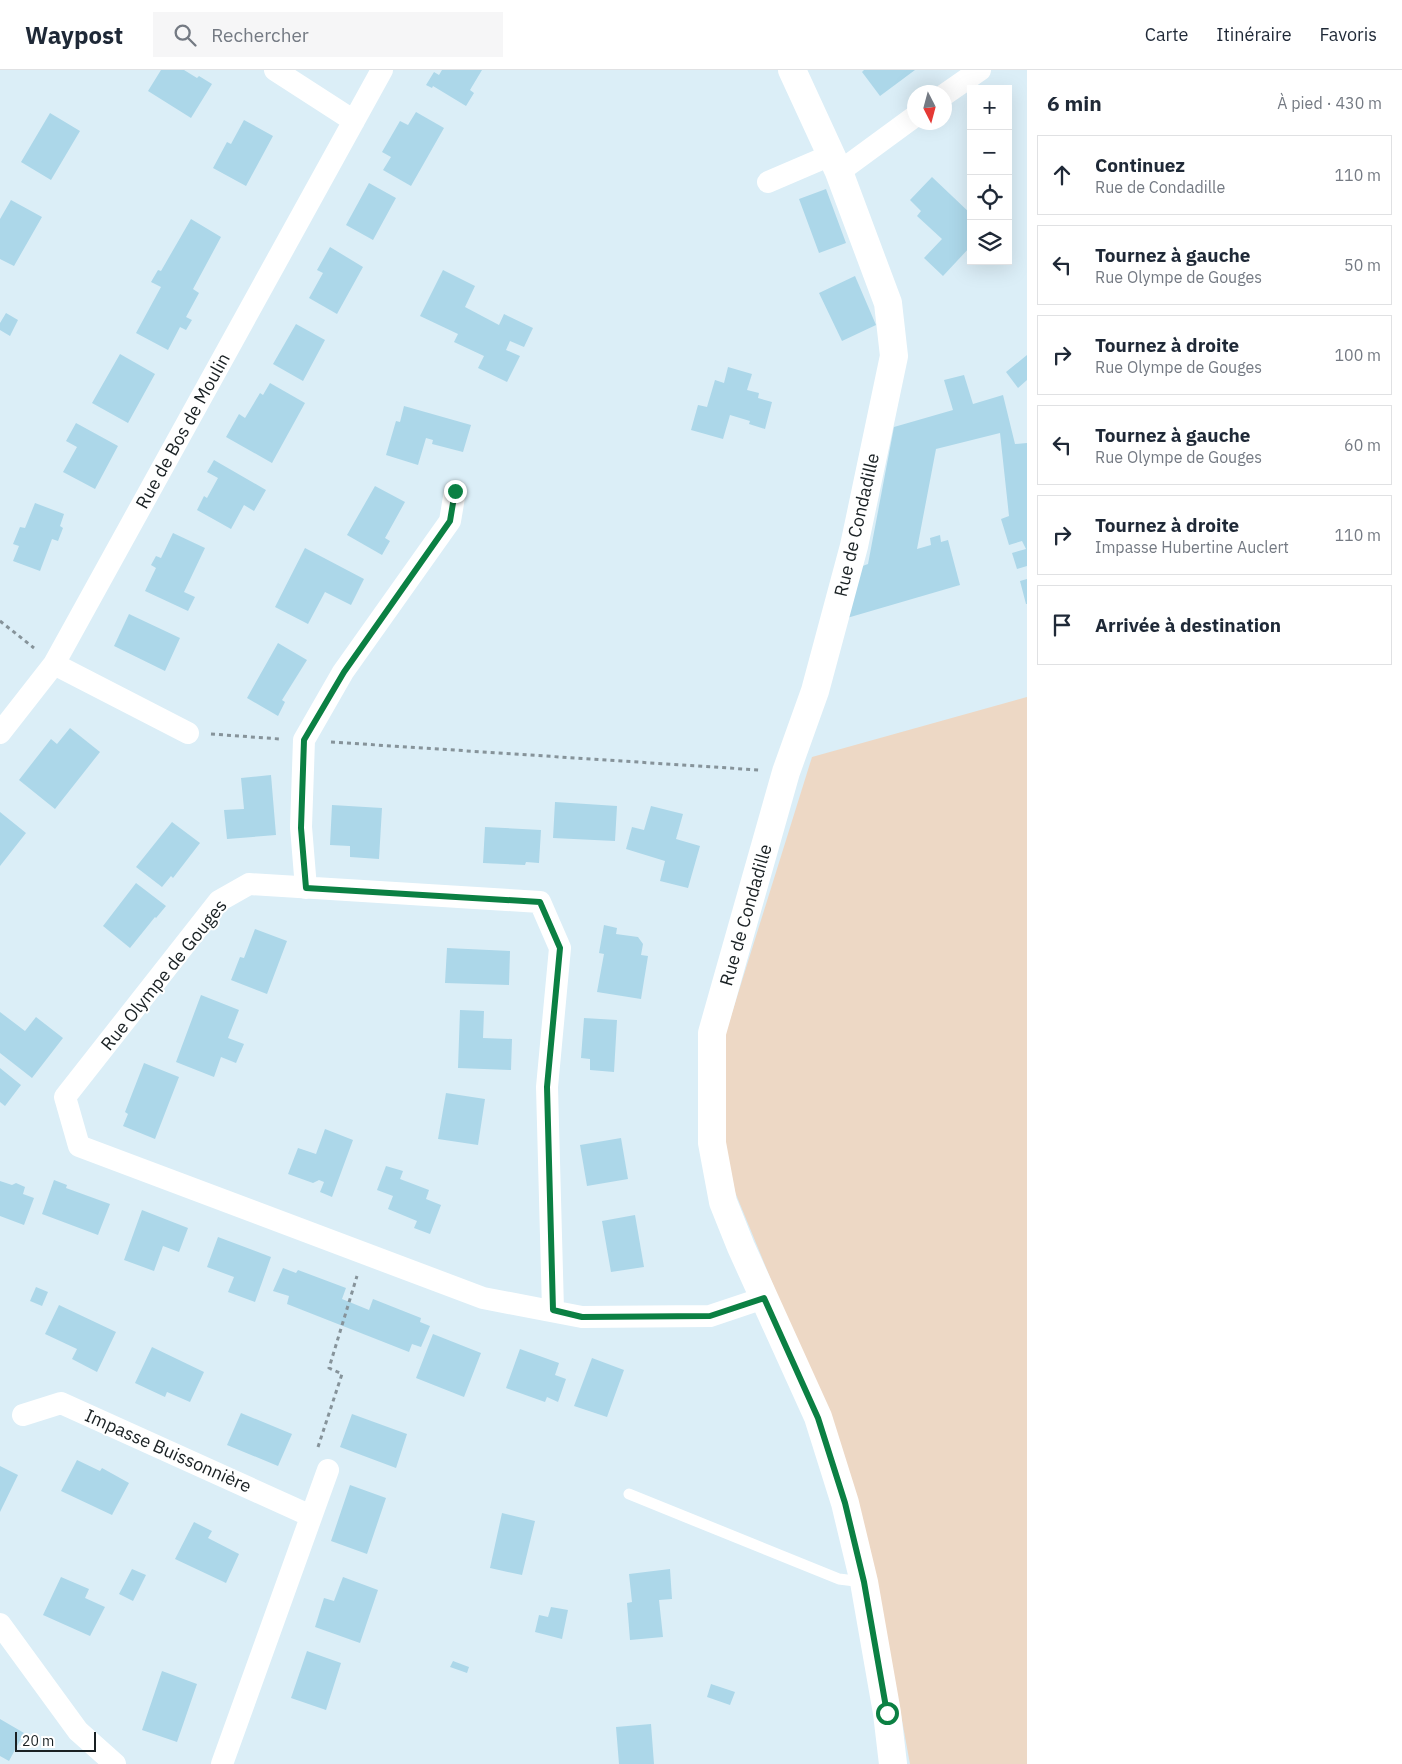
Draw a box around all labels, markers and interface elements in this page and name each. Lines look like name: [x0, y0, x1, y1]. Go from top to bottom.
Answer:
search box: [153, 12, 503, 57]
text: Waypost: [25, 19, 123, 51]
icon: search: [171, 21, 199, 49]
text: Rechercher: [211, 23, 309, 47]
text: Carte: [1145, 23, 1188, 46]
text: Itinéraire: [1216, 23, 1292, 46]
text: Favoris: [1320, 23, 1377, 46]
north arrow: [907, 85, 952, 130]
map controls: [967, 85, 1012, 265]
button: +: [967, 85, 1012, 130]
text: 6 min: [1047, 89, 1102, 117]
text: À pied · 430 m: [1277, 93, 1382, 113]
button: −: [967, 130, 1012, 175]
text: Continuez: [1095, 153, 1185, 177]
icon: ahead: [1048, 161, 1076, 189]
text: 110 m: [1334, 165, 1381, 185]
button: locate: [967, 175, 1012, 220]
text: Rue de Condadille: [1095, 177, 1225, 197]
button: layers: [967, 220, 1012, 265]
text: Tournez à gauche: [1095, 243, 1251, 267]
icon: left: [1048, 251, 1076, 279]
text: 50 m: [1344, 255, 1381, 275]
text: Rue Olympe de Gouges: [1095, 267, 1262, 287]
text: Tournez à droite: [1095, 333, 1239, 357]
icon: right: [1048, 341, 1076, 369]
text: 100 m: [1334, 345, 1381, 365]
street label: Rue de Bos de Moulin: [130, 349, 235, 513]
text: Rue Olympe de Gouges: [1095, 357, 1262, 377]
text: Tournez à gauche: [1095, 423, 1251, 447]
icon: left: [1048, 431, 1076, 459]
text: 60 m: [1344, 435, 1381, 455]
text: Rue Olympe de Gouges: [1095, 447, 1262, 467]
street label: Rue de Condadille: [829, 451, 884, 599]
route end: [444, 480, 467, 503]
text: Tournez à droite: [1095, 513, 1239, 537]
icon: right: [1048, 521, 1076, 549]
text: 110 m: [1334, 525, 1381, 545]
text: Impasse Hubertine Auclert: [1095, 537, 1289, 557]
icon: arrive: [1048, 611, 1076, 639]
text: Arrivée à destination: [1095, 613, 1281, 637]
street label: Rue de Condadille: [714, 841, 777, 988]
street label: Rue Olympe de Gouges: [96, 894, 232, 1055]
street label: Impasse Buissonnière: [81, 1403, 255, 1498]
route start: [876, 1702, 899, 1725]
scale bar: [15, 1729, 96, 1752]
text: 20 m: [22, 1732, 54, 1750]

